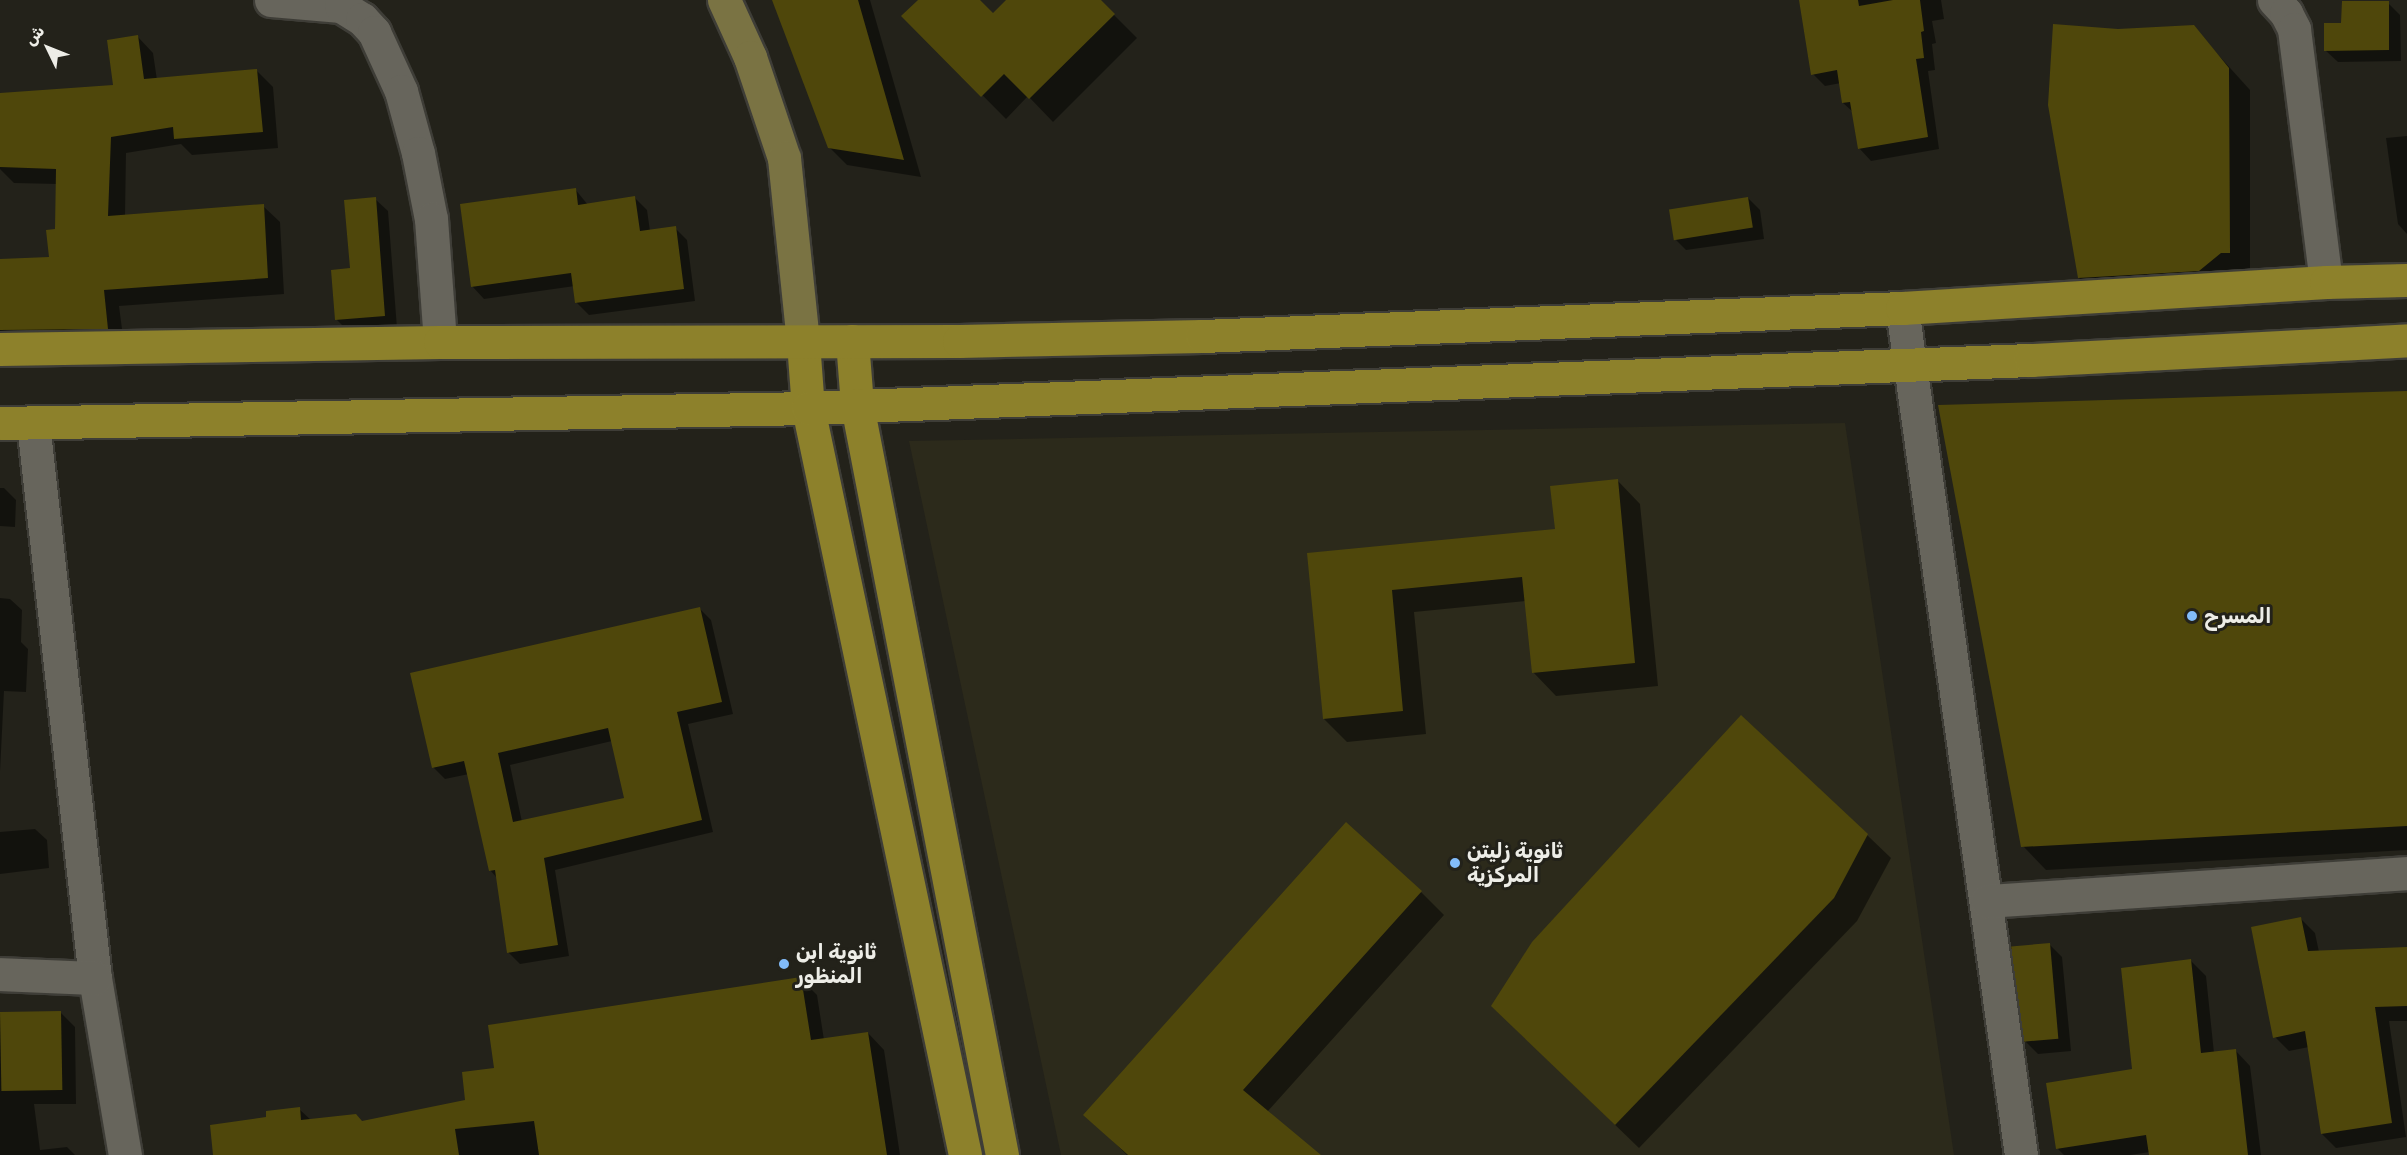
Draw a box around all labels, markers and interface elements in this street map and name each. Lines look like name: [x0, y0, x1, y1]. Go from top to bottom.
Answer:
north arrow: [18, 18, 78, 78]
text: ش: [21, 21, 48, 49]
place label: المسرح: [2204, 603, 2272, 629]
marker: المسرح: [2185, 609, 2199, 623]
place label: ثانوية زليتن المركزية: [1467, 838, 1563, 888]
marker: ثانوية زليتن المركزية: [1448, 856, 1462, 870]
place label: ثانوية ابن المنظور: [796, 939, 877, 989]
marker: ثانوية ابن المنظور: [777, 957, 791, 971]

